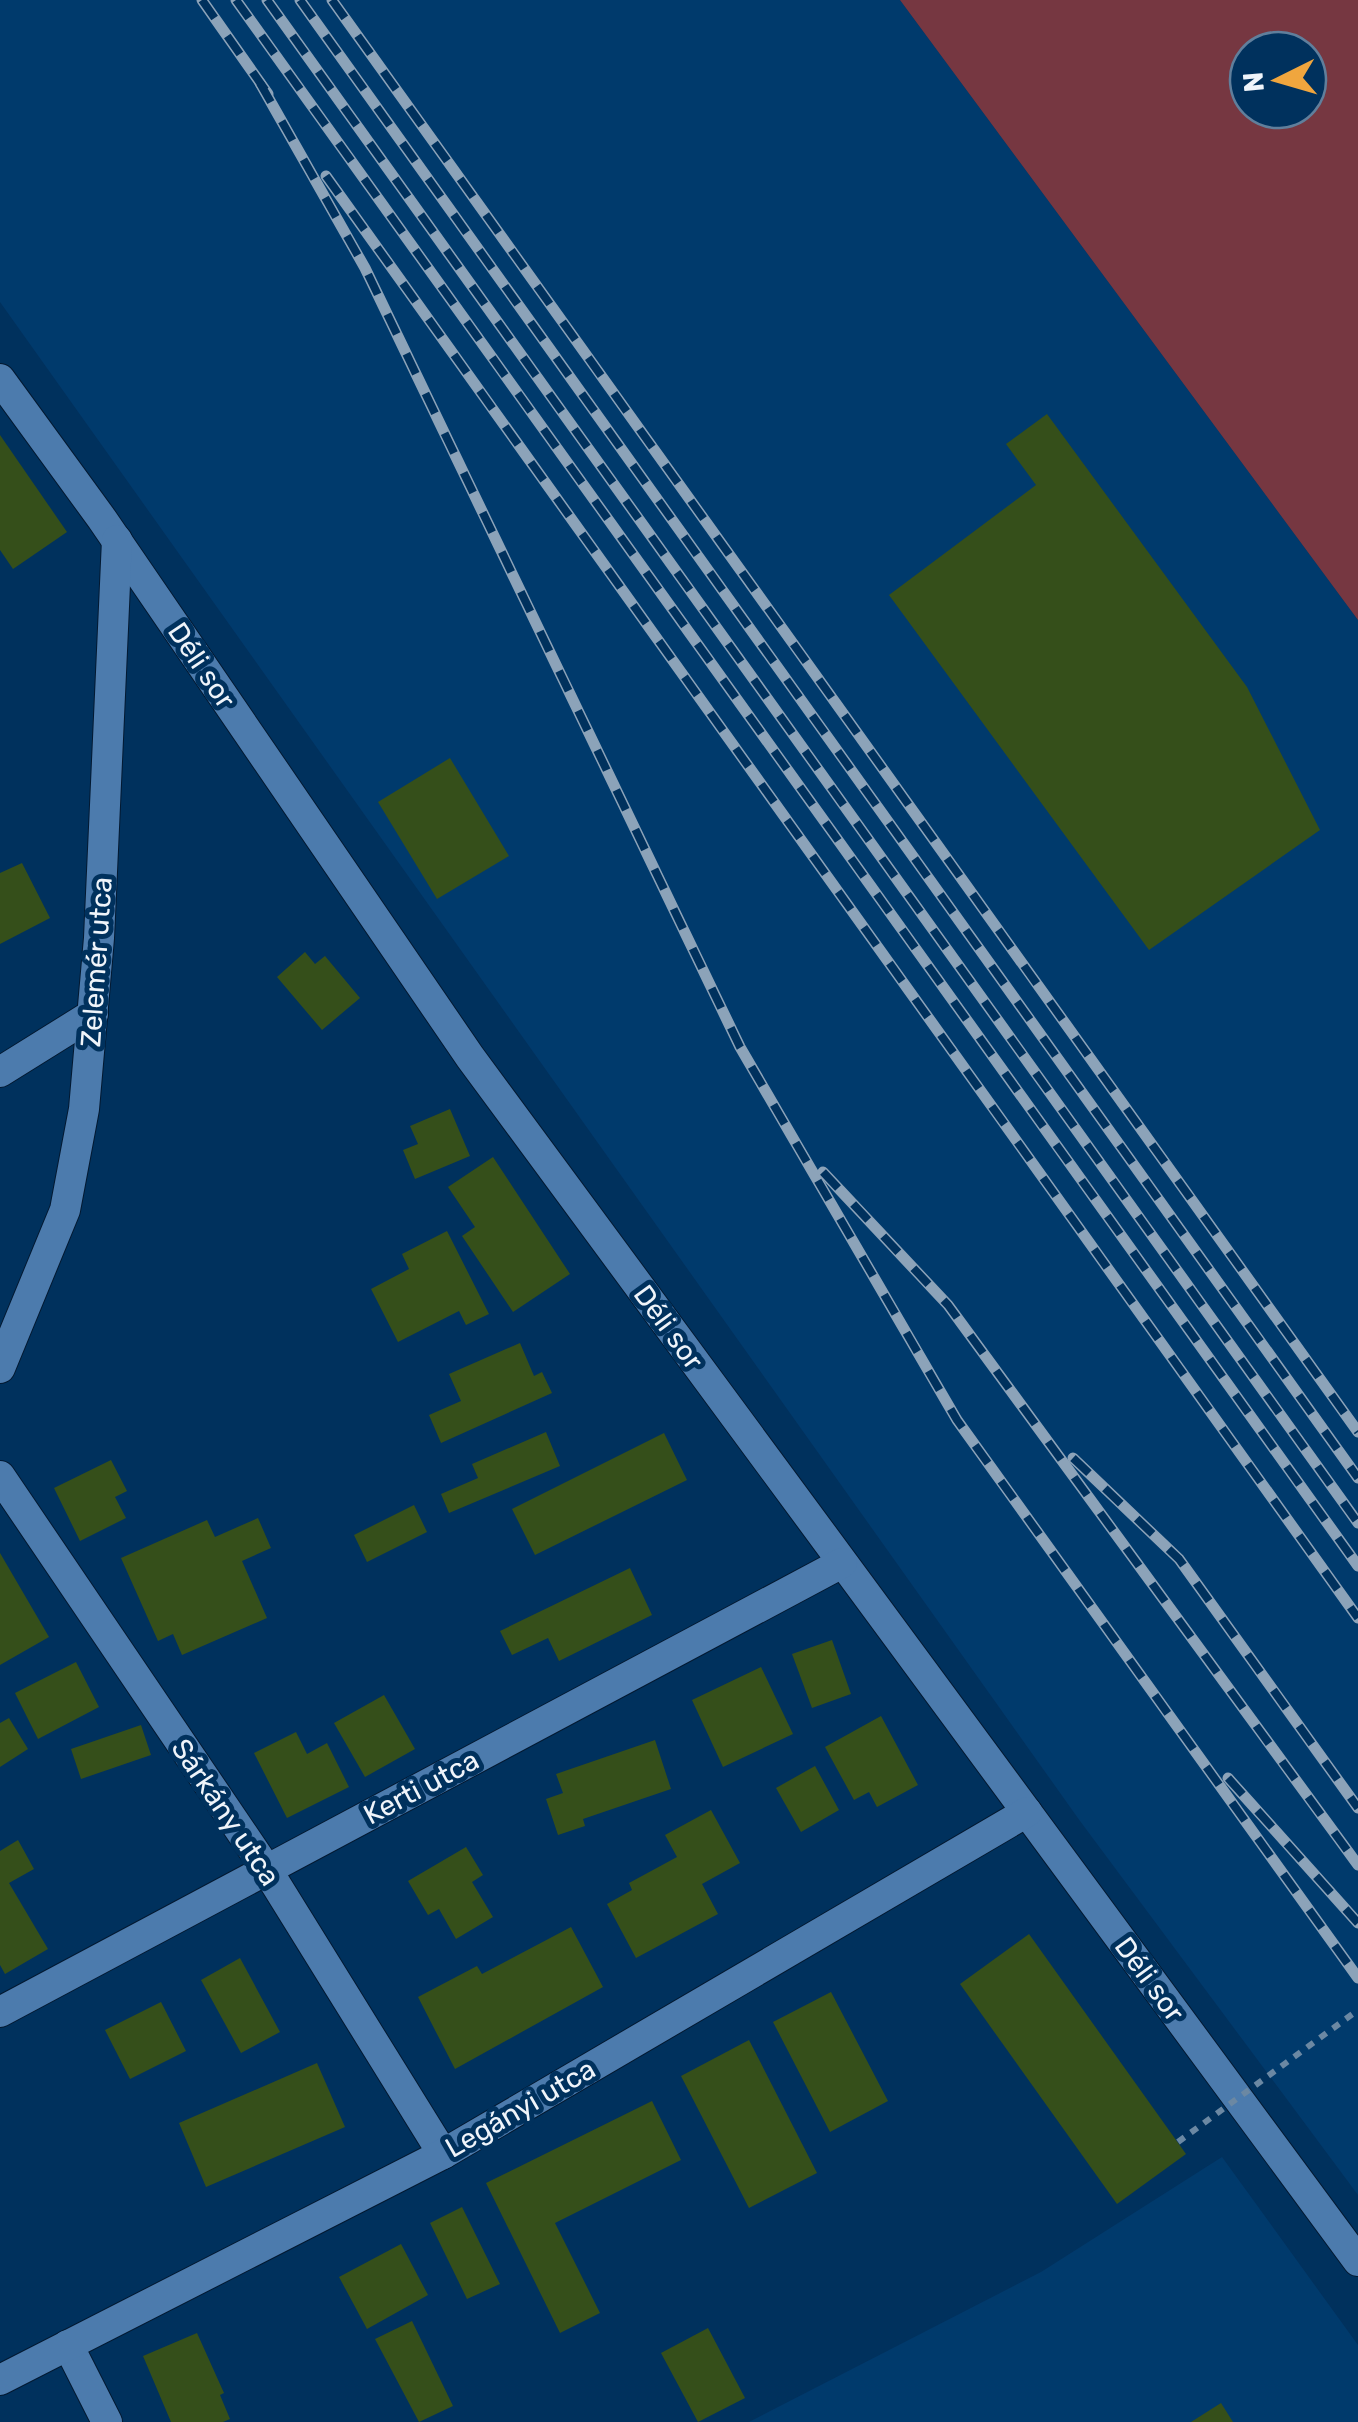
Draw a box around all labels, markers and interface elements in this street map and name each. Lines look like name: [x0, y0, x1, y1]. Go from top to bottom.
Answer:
north arrow: [1228, 30, 1328, 130]
text: N: [1236, 71, 1271, 94]
street label: Déli sor: [161, 616, 242, 715]
street label: Zelemér utca: [74, 876, 119, 1048]
street label: Déli sor: [627, 1279, 710, 1376]
street label: Sárkány utca: [164, 1733, 287, 1892]
street label: Kerti utca: [358, 1743, 484, 1831]
street label: Déli sor: [1108, 1931, 1191, 2028]
street label: Legányi utca: [439, 2052, 601, 2165]

